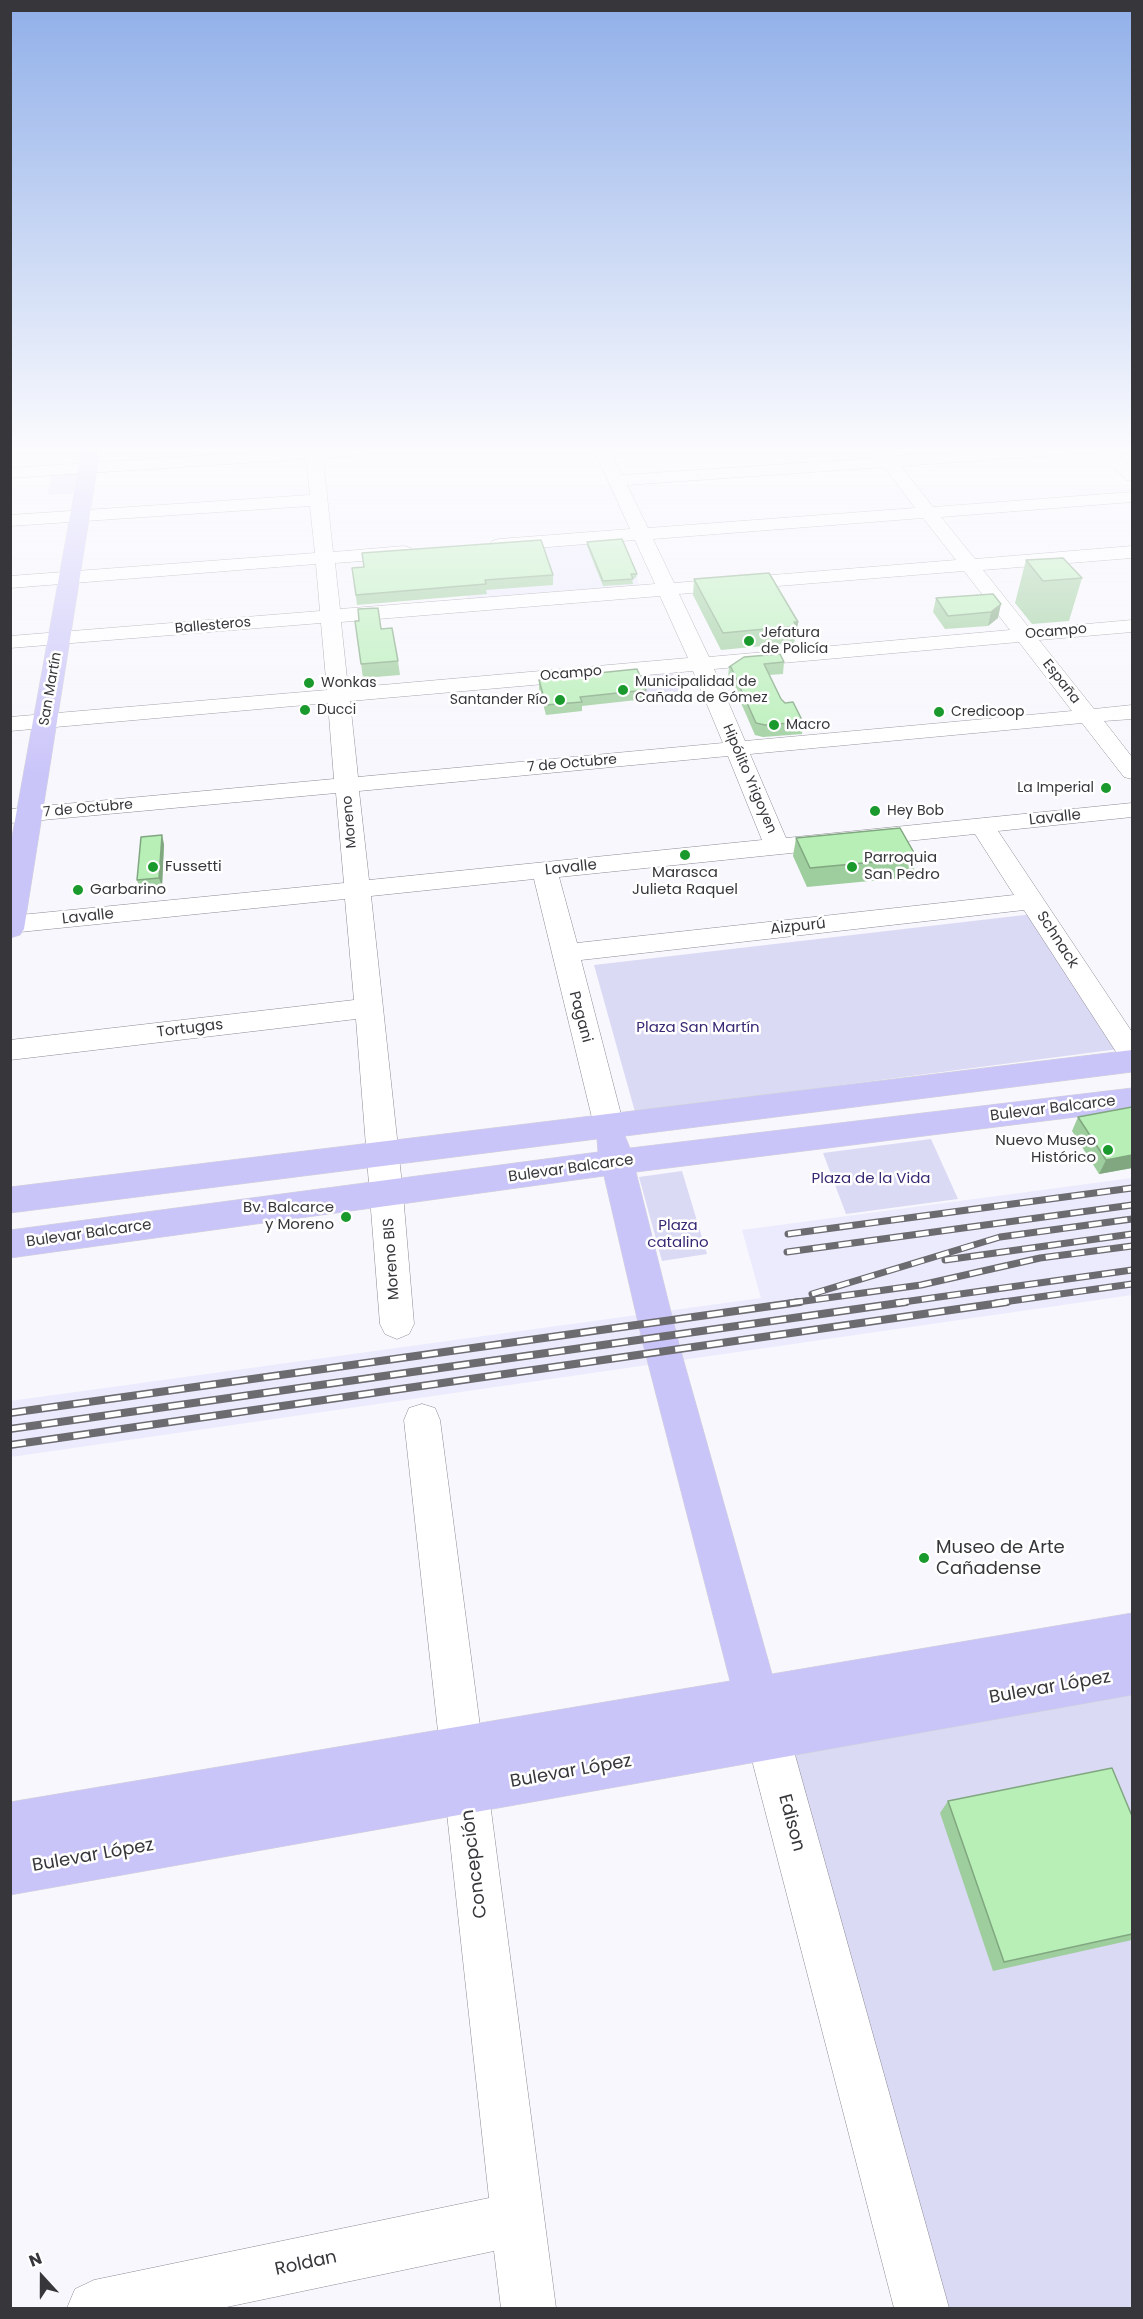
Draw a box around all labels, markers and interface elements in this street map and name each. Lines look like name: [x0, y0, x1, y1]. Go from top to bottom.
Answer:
street label: Ballesteros: [174, 614, 252, 638]
street label: Ocampo: [1024, 621, 1088, 643]
place label: Jefatura de Policía: [761, 625, 828, 658]
marker: Jefatura de Policía: [742, 634, 756, 648]
street label: San Martín: [36, 651, 66, 727]
street label: España: [1038, 656, 1084, 708]
street label: Ocampo: [539, 663, 603, 685]
place label: Municipalidad de Cañada de Gómez: [635, 674, 768, 706]
place label: Wonkas: [321, 675, 377, 691]
marker: Wonkas: [302, 676, 316, 690]
marker: Municipalidad de Cañada de Gómez: [616, 683, 630, 697]
place label: Santander Río: [450, 692, 548, 708]
marker: Santander Río: [553, 693, 567, 707]
place label: Ducci: [317, 702, 356, 718]
marker: Ducci: [298, 703, 312, 717]
place label: Credicoop: [951, 704, 1024, 720]
marker: Credicoop: [932, 705, 946, 719]
place label: Macro: [786, 717, 830, 733]
marker: Macro: [767, 718, 781, 732]
street label: Hipólito Yrigoyen: [718, 722, 780, 836]
street label: 7 de Octubre: [526, 752, 618, 776]
place label: La Imperial: [1017, 780, 1094, 796]
marker: La Imperial: [1099, 781, 1113, 795]
street label: Moreno: [339, 795, 361, 849]
street label: 7 de Octubre: [42, 797, 134, 821]
place label: Hey Bob: [887, 803, 944, 819]
marker: Hey Bob: [868, 804, 882, 818]
street label: Lavalle: [1028, 806, 1082, 830]
marker: Marasca Julieta Raquel: [678, 848, 692, 862]
place label: Parroquia San Pedro: [864, 849, 940, 884]
street label: Lavalle: [544, 856, 598, 880]
place label: Fussetti: [165, 858, 222, 876]
marker: Fussetti: [146, 860, 160, 874]
marker: Parroquia San Pedro: [845, 860, 859, 874]
place label: Marasca Julieta Raquel: [632, 864, 738, 899]
place label: Garbarino: [90, 881, 166, 899]
marker: Garbarino: [71, 883, 85, 897]
street label: Lavalle: [61, 905, 115, 929]
street label: Schnack: [1032, 908, 1082, 972]
street label: Aizpurú: [769, 915, 827, 939]
street label: Pagani: [565, 989, 595, 1045]
street label: Tortugas: [156, 1016, 224, 1042]
park label: Plaza San Martín: [636, 1019, 760, 1037]
street label: Bulevar Balcarce: [989, 1092, 1117, 1126]
place label: Nuevo Museo Histórico: [995, 1132, 1096, 1167]
marker: Nuevo Museo Histórico: [1101, 1143, 1115, 1157]
street label: Bulevar Balcarce: [507, 1151, 635, 1187]
park label: Plaza de la Vida: [812, 1170, 930, 1188]
place label: Bv. Balcarce y Moreno: [243, 1199, 334, 1234]
marker: Bv. Balcarce y Moreno: [339, 1210, 353, 1224]
street label: Bulevar Balcarce: [25, 1216, 153, 1252]
street label: Moreno BIS: [380, 1217, 404, 1301]
park label: Plaza catalino: [647, 1217, 709, 1252]
place label: Museo de Arte Cañadense: [936, 1537, 1065, 1580]
marker: Museo de Arte Cañadense: [917, 1551, 931, 1565]
street label: Bulevar López: [988, 1667, 1112, 1709]
street label: Bulevar López: [509, 1751, 633, 1793]
street label: Edison: [773, 1792, 809, 1854]
street label: Concepción: [458, 1808, 492, 1920]
street label: Bulevar López: [31, 1835, 155, 1877]
north arrow: [12, 2247, 72, 2307]
text: N: [26, 2247, 45, 2273]
street label: Roldan: [273, 2247, 339, 2281]

